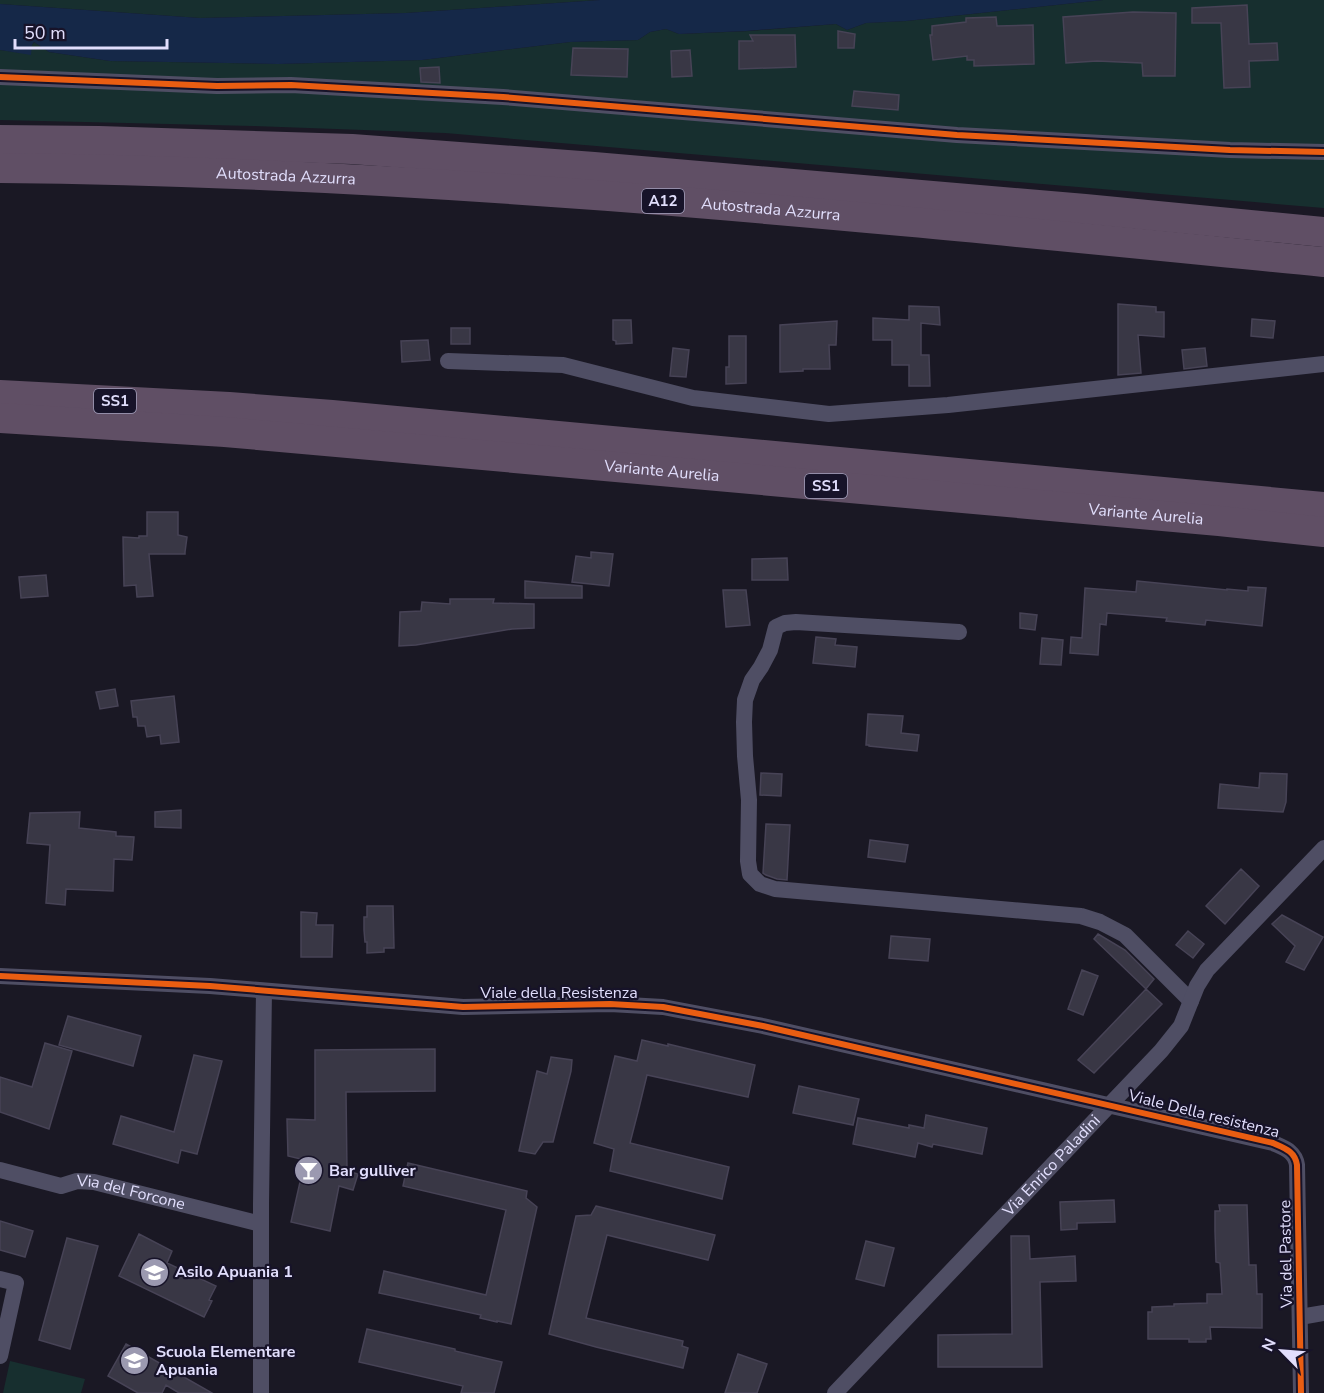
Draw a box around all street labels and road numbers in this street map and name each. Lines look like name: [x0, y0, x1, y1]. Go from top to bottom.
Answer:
street label: Autostrada Azzurra: [216, 162, 356, 191]
road number: A12: [642, 189, 684, 213]
street label: Autostrada Azzurra: [700, 193, 841, 226]
road number: SS1: [94, 389, 136, 413]
street label: Variante Aurelia: [602, 455, 720, 487]
road number: SS1: [805, 474, 847, 498]
street label: Variante Aurelia: [1086, 498, 1204, 531]
street label: Viale della Resistenza: [479, 982, 638, 1004]
street label: Viale Della resistenza: [1125, 1084, 1282, 1143]
street label: Via Enrico Paladini: [997, 1110, 1105, 1222]
street label: Via del Forcone: [75, 1170, 187, 1215]
street label: Via del Pastore: [1274, 1200, 1298, 1309]

